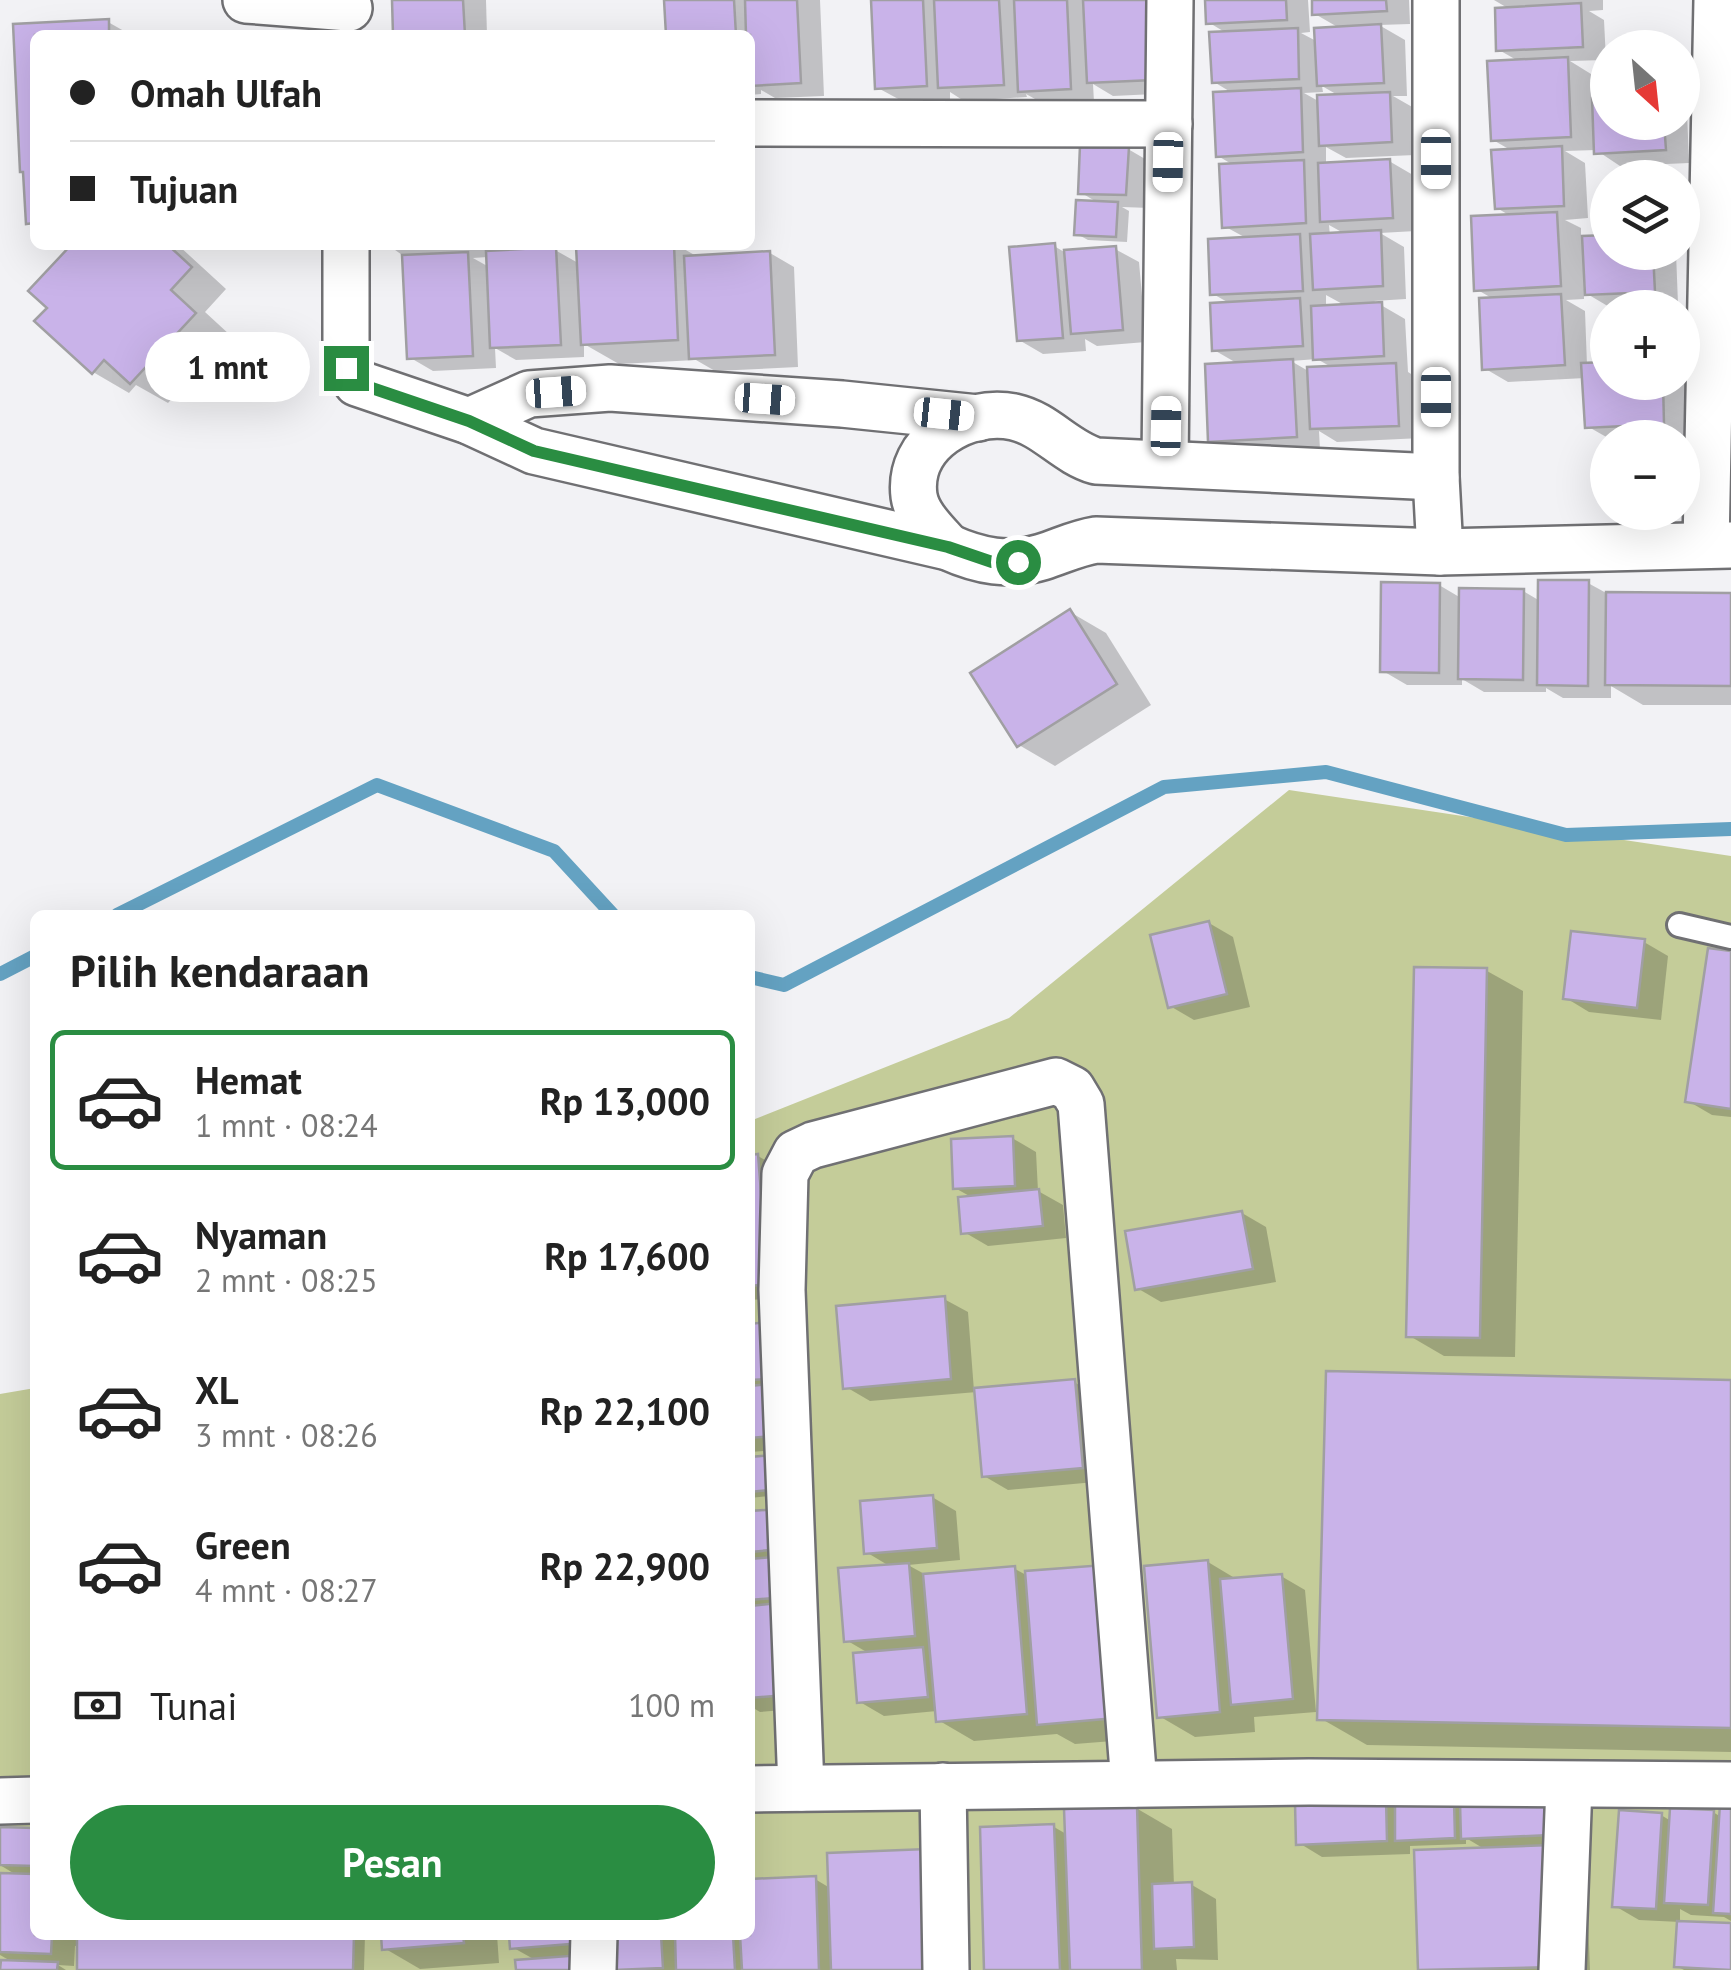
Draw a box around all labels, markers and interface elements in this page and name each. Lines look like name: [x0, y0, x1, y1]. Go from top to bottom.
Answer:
north arrow: [1590, 30, 1700, 140]
map controls: [1590, 30, 1700, 530]
text: Omah Ulfah: [130, 68, 322, 117]
car: [1421, 129, 1451, 189]
car: [1152, 132, 1184, 192]
button: layers: [1590, 160, 1700, 270]
text: Tujuan: [130, 164, 238, 213]
button: +: [1590, 290, 1700, 400]
callout: 1 mnt: [146, 333, 311, 403]
text: 1 mnt: [187, 346, 268, 388]
route end: [324, 346, 369, 391]
car: [1421, 367, 1451, 427]
car: [525, 375, 587, 409]
car: [734, 382, 796, 416]
car: [913, 396, 975, 432]
car: [1150, 396, 1182, 456]
button: −: [1590, 420, 1700, 530]
route start: [996, 540, 1041, 585]
text: Pilih kendaraan: [70, 941, 370, 999]
icon: car: [75, 1055, 165, 1145]
text: Hemat: [195, 1055, 302, 1104]
text: Rp 13,000: [540, 1076, 710, 1125]
text: 1 mnt · 08:24: [195, 1104, 378, 1146]
icon: car: [75, 1210, 165, 1300]
text: Nyaman: [195, 1210, 327, 1259]
text: Rp 17,600: [544, 1231, 710, 1280]
text: 2 mnt · 08:25: [195, 1259, 378, 1301]
icon: car: [75, 1365, 165, 1455]
text: XL: [195, 1365, 239, 1414]
text: Rp 22,100: [540, 1386, 710, 1435]
text: 3 mnt · 08:26: [195, 1414, 378, 1456]
icon: car: [75, 1520, 165, 1610]
text: Green: [195, 1520, 291, 1569]
text: Rp 22,900: [540, 1541, 710, 1590]
text: 4 mnt · 08:27: [195, 1569, 378, 1611]
icon: cash: [70, 1678, 125, 1733]
text: Tunai: [150, 1681, 237, 1730]
text: 100 m: [628, 1684, 715, 1726]
button: Pesan: [70, 1805, 715, 1920]

